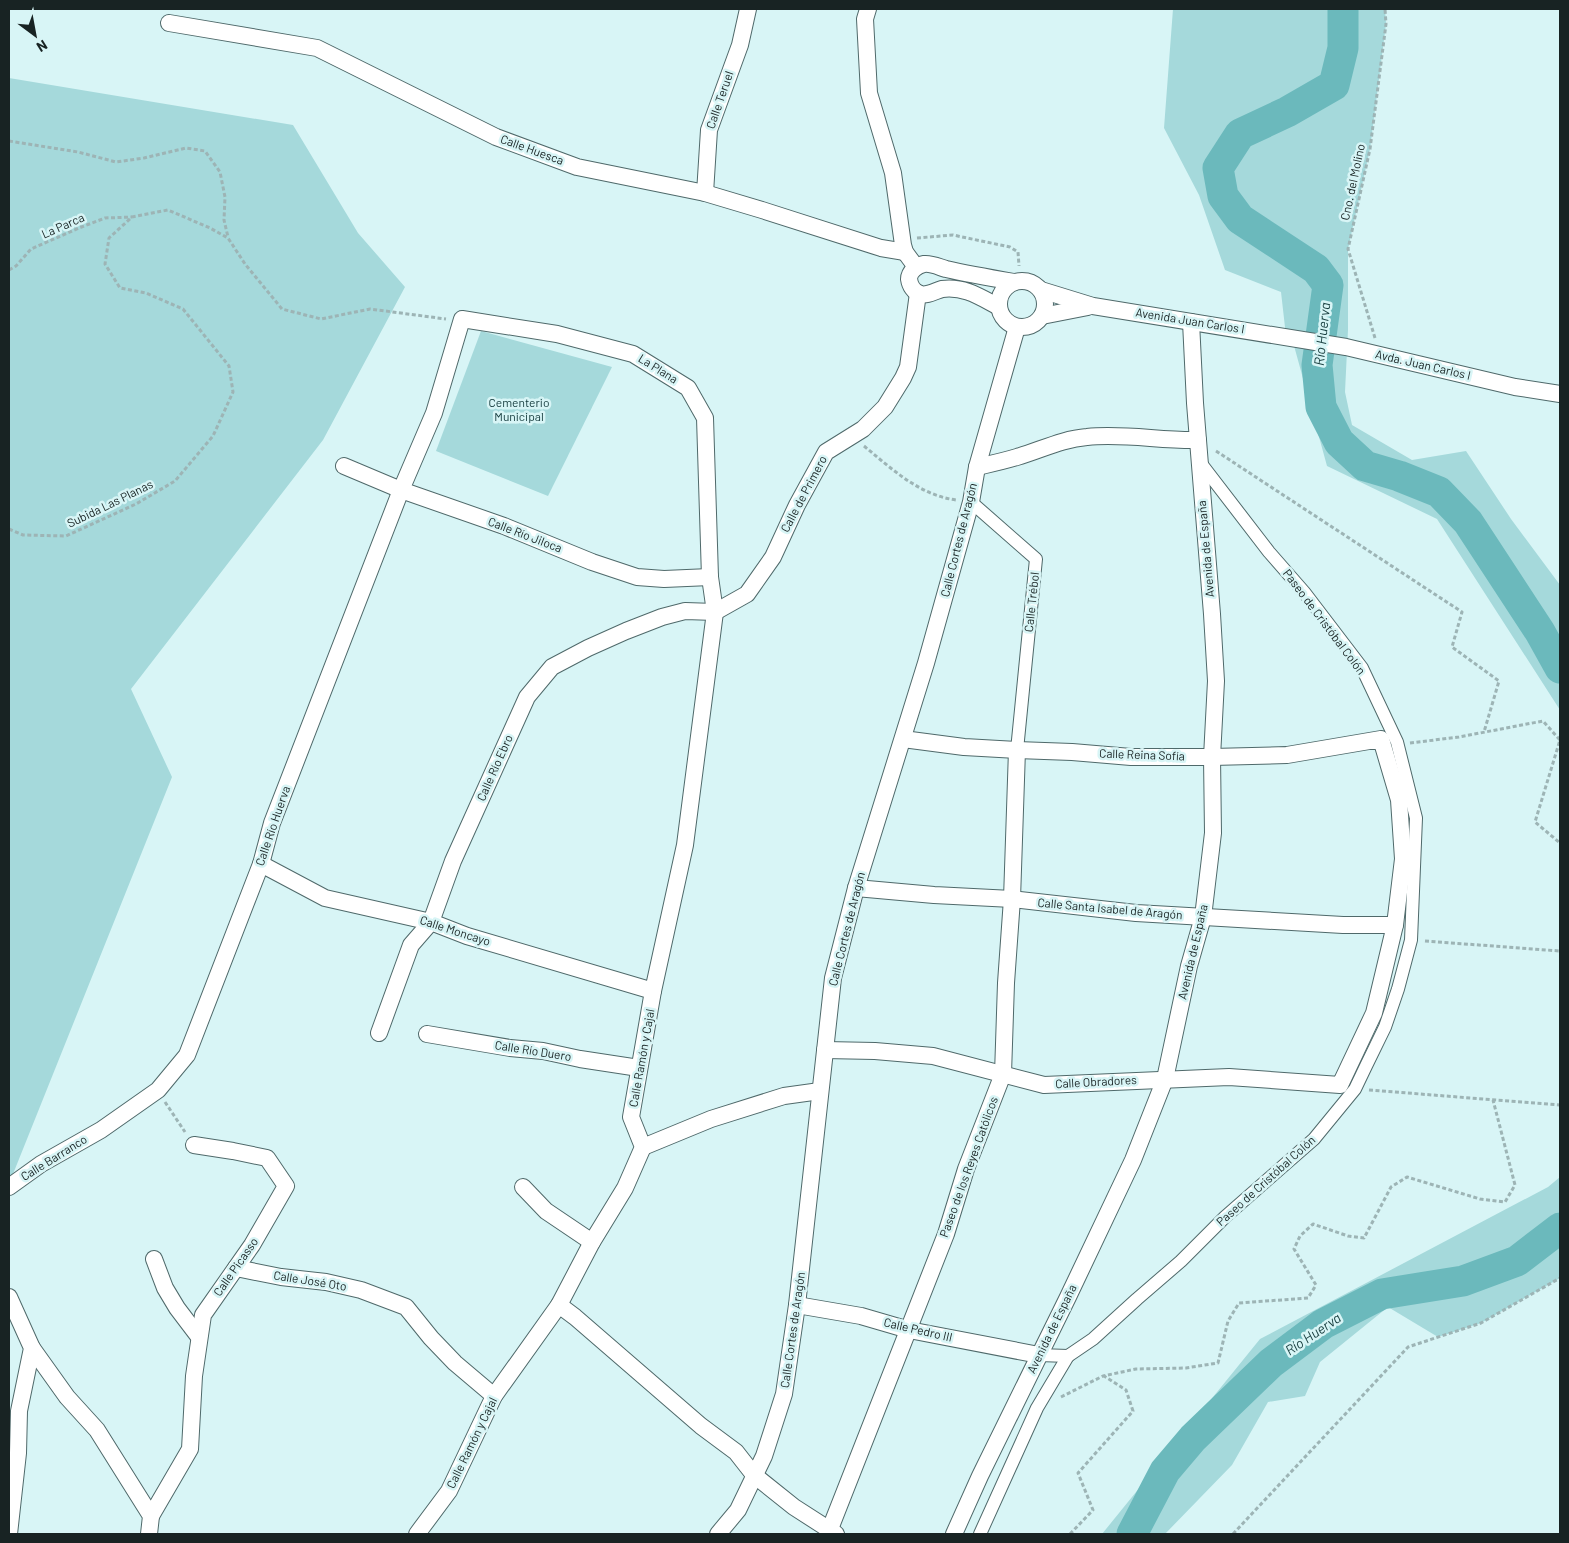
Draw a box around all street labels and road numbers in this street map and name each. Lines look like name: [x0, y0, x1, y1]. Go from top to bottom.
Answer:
street label: Calle Teruel: [703, 69, 735, 130]
street label: Calle Huesca: [499, 131, 566, 167]
street label: Cno. del Molino: [1337, 142, 1367, 221]
street label: La Parca: [39, 209, 86, 241]
street label: Avenida Juan Carlos I: [1135, 304, 1246, 336]
street label: Avda. Juan Carlos I: [1374, 346, 1472, 382]
street label: La Plana: [636, 351, 681, 386]
street label: Calle de Primero: [777, 453, 829, 534]
street label: Subida Las Planas: [64, 476, 155, 530]
street label: Calle Cortes de Aragón: [937, 481, 979, 598]
street label: Avenida de España: [1194, 500, 1216, 598]
street label: Calle Río Jiloca: [486, 514, 564, 555]
street label: Paseo de Cristóbal Colón: [1281, 566, 1369, 677]
street label: Calle Trébol: [1021, 571, 1041, 633]
street label: Calle Río Ebro: [473, 732, 515, 803]
street label: Calle Reina Sofía: [1099, 746, 1185, 762]
street label: Calle Río Huerva: [252, 784, 292, 867]
street label: Calle Cortes de Aragón: [825, 870, 867, 987]
street label: Calle Santa Isabel de Aragón: [1037, 895, 1183, 921]
street label: Avenida de España: [1174, 903, 1210, 1001]
street label: Calle Moncayo: [418, 912, 492, 948]
street label: Calle Ramón y Cajal: [625, 1008, 657, 1108]
street label: Calle Río Duero: [494, 1037, 572, 1063]
street label: Calle Obradores: [1055, 1072, 1137, 1090]
street label: Paseo de los Reyes Católicos: [936, 1094, 1000, 1239]
street label: Calle Barranco: [18, 1131, 89, 1183]
street label: Paseo de Cristóbal Colón: [1213, 1132, 1318, 1228]
street label: Calle Picasso: [210, 1235, 260, 1298]
street label: Calle José Oto: [273, 1267, 348, 1293]
street label: Calle Cortes de Aragón: [777, 1271, 807, 1389]
street label: Avenida de España: [1024, 1282, 1079, 1375]
street label: Calle Pedro III: [883, 1314, 954, 1344]
street label: Calle Ramón y Cajal: [443, 1395, 499, 1490]

